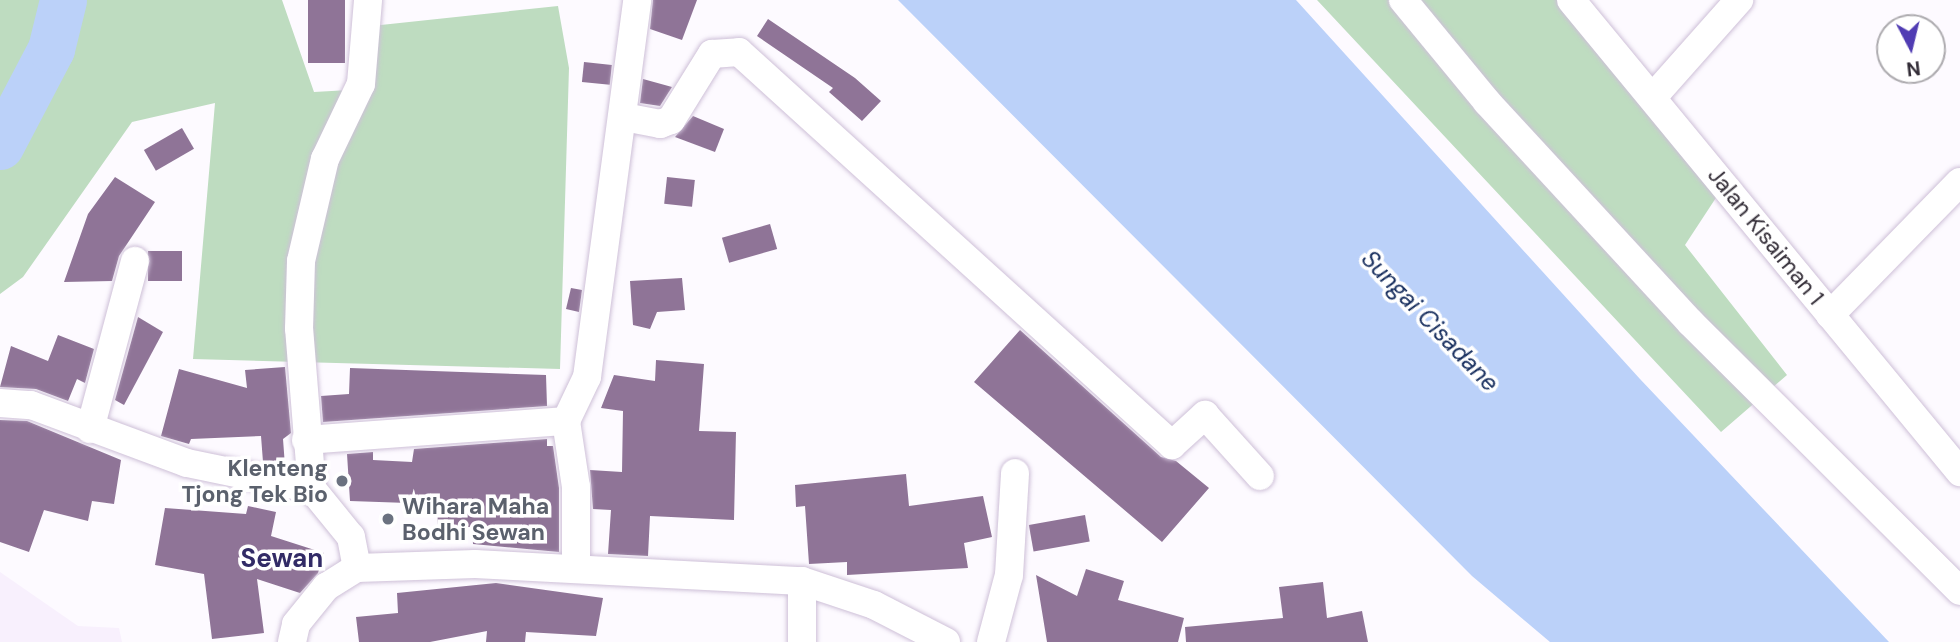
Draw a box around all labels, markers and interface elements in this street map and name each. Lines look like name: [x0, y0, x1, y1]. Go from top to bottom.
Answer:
north arrow: [1876, 14, 1946, 84]
text: N: [1905, 55, 1922, 82]
street label: Jalan Kisaiman 1: [1702, 162, 1830, 310]
water label: Sungai Cisadane: [1355, 245, 1505, 397]
place label: Klenteng Tjong Tek Bio: [181, 454, 328, 508]
marker: Klenteng Tjong Tek Bio: [334, 473, 350, 489]
place label: Wihara Maha Bodhi Sewan: [402, 492, 549, 546]
marker: Wihara Maha Bodhi Sewan: [380, 511, 396, 527]
district label: Sewan: [241, 543, 323, 575]

